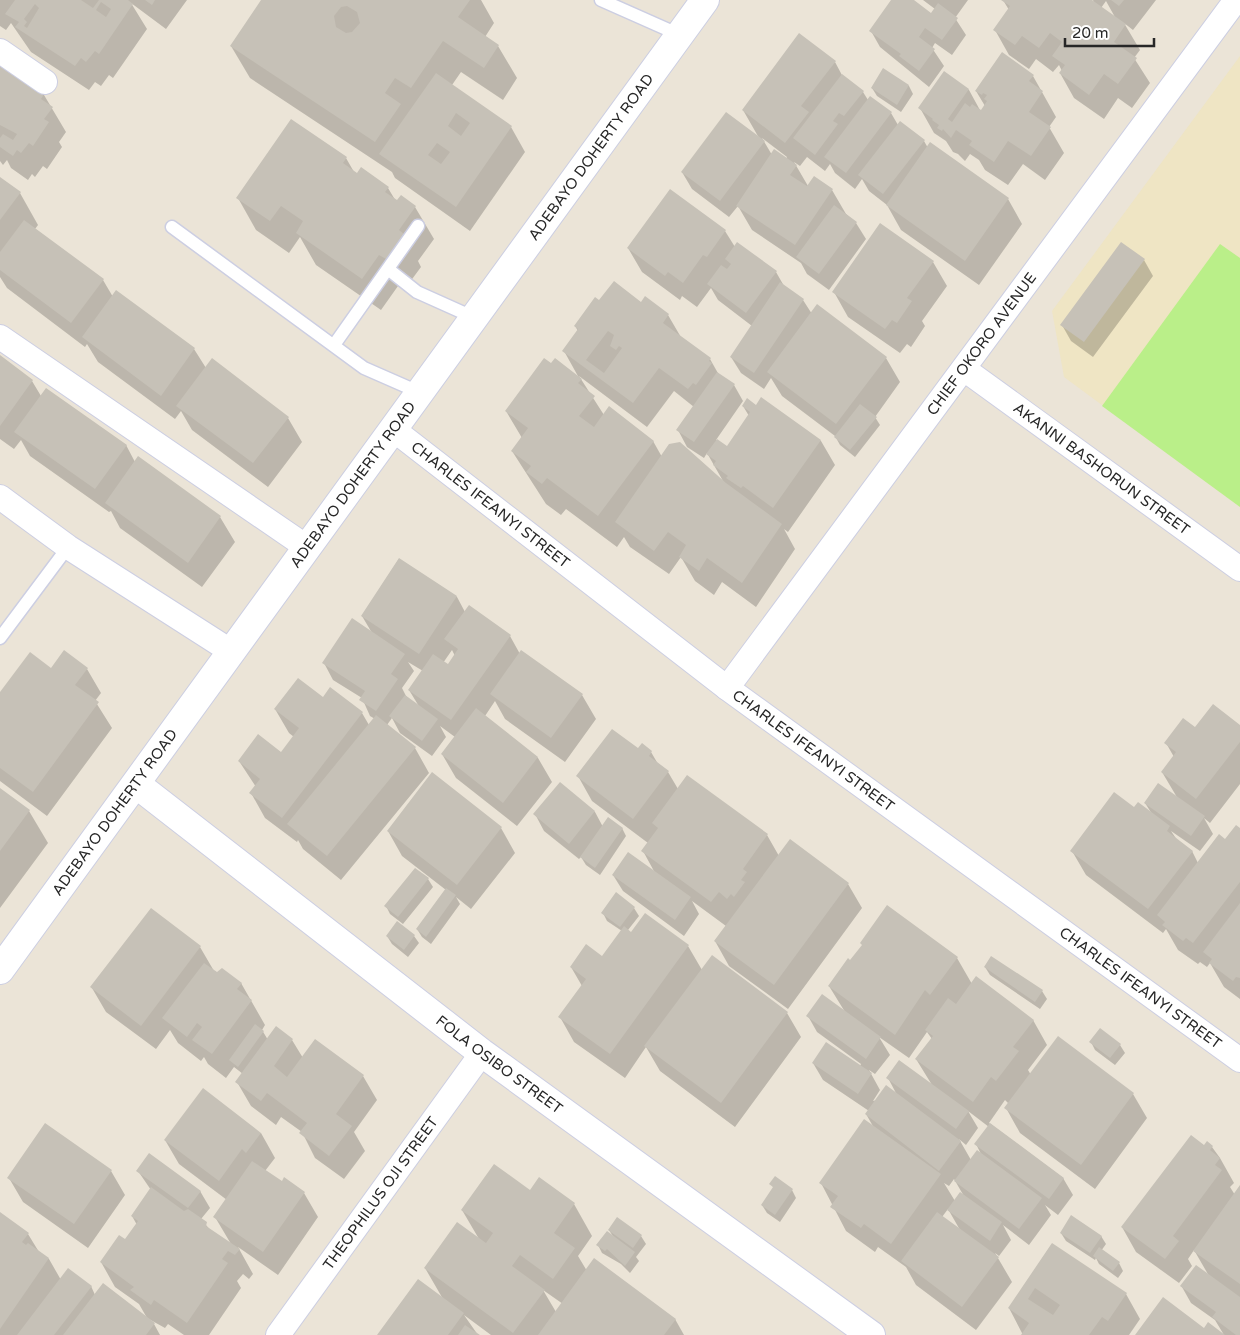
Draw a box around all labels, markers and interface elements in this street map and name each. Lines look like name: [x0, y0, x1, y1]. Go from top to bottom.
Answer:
scale bar: [1065, 15, 1154, 47]
text: 20 m: [1072, 24, 1109, 42]
street label: ADEBAYO DOHERTY ROAD: [524, 70, 657, 244]
street label: CHIEF OKORO AVENUE: [923, 269, 1040, 419]
street label: ADEBAYO DOHERTY ROAD: [286, 398, 419, 571]
street label: AKANNI BASHORUN STREET: [1010, 399, 1193, 539]
street label: CHARLES IFEANYI STREET: [408, 438, 573, 572]
street label: CHARLES IFEANYI STREET: [729, 686, 898, 815]
street label: ADEBAYO DOHERTY ROAD: [48, 725, 181, 899]
street label: CHARLES IFEANYI STREET: [1056, 923, 1225, 1053]
street label: FOLA OSIBO STREET: [432, 1012, 566, 1118]
street label: THEOPHILUS OJI STREET: [319, 1113, 442, 1273]

